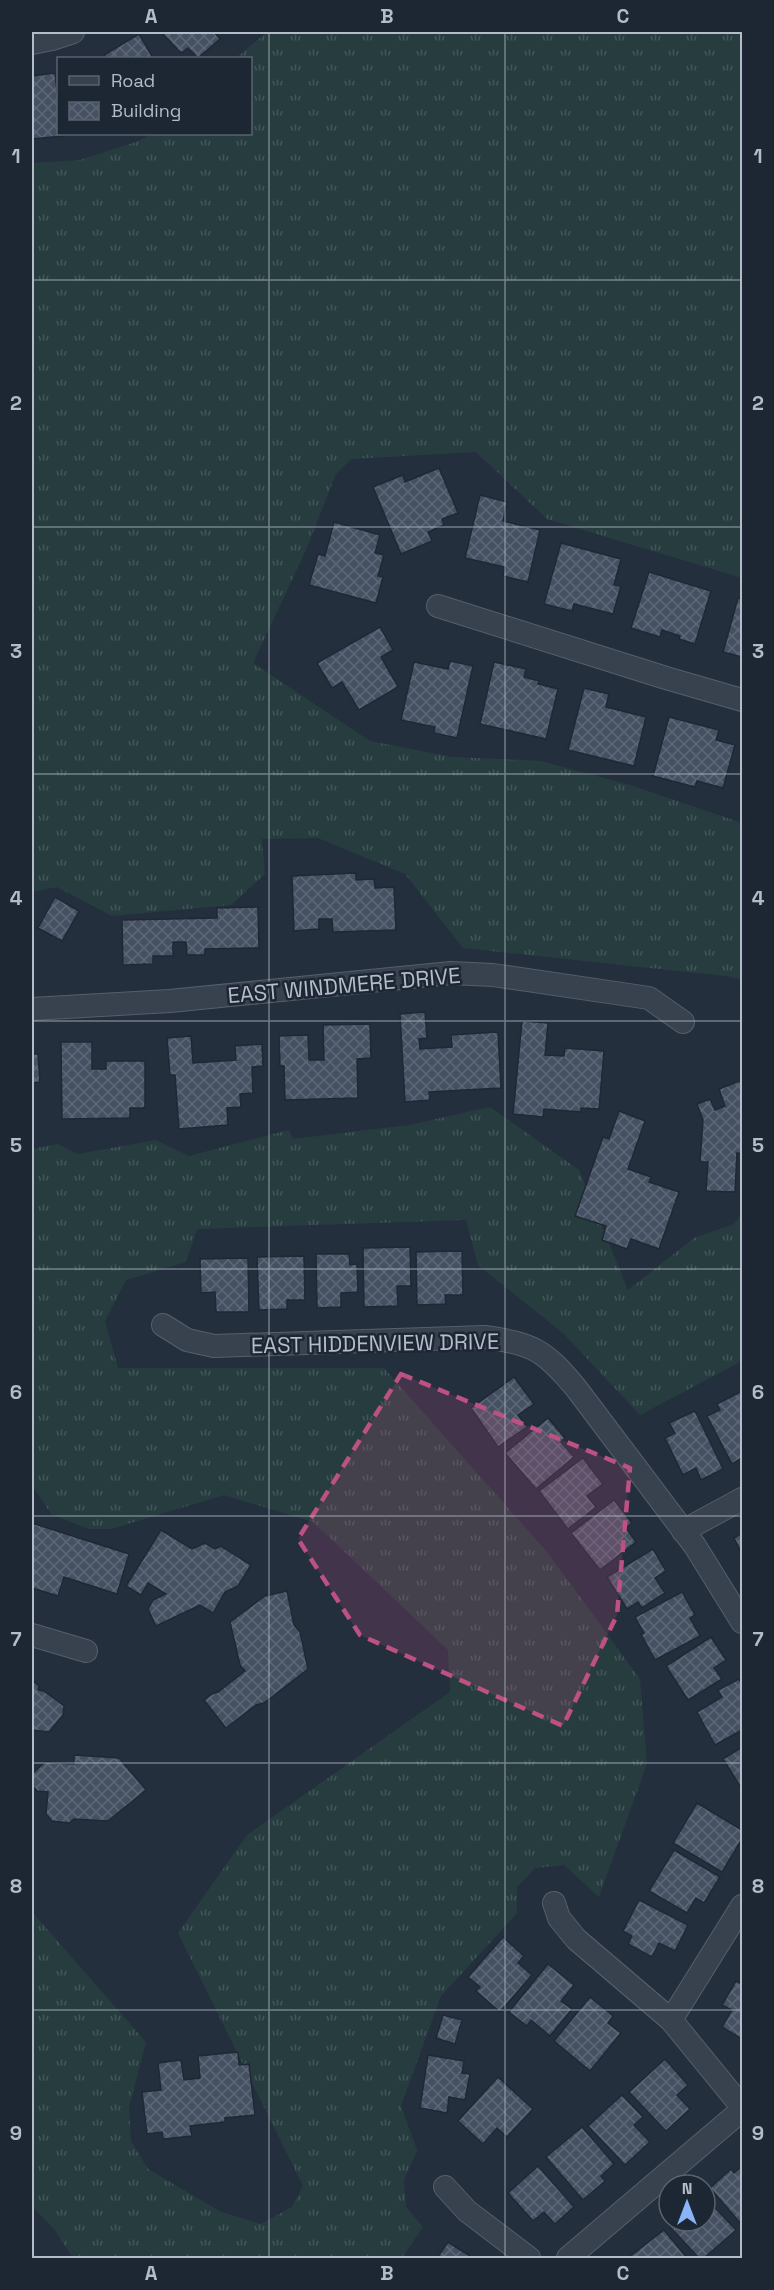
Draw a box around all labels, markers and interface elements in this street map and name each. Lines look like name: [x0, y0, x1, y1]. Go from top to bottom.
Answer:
text: A: [145, 3, 158, 29]
text: B: [380, 3, 394, 29]
text: C: [617, 3, 630, 29]
legend: [57, 57, 252, 135]
text: Road: [111, 69, 155, 92]
text: Building: [111, 99, 181, 122]
text: 1: [11, 143, 21, 169]
text: 1: [753, 143, 763, 169]
text: 2: [10, 390, 22, 416]
text: 2: [752, 390, 764, 416]
text: 3: [10, 638, 22, 664]
text: 3: [752, 638, 764, 664]
text: 4: [10, 885, 23, 911]
text: 4: [752, 885, 765, 911]
street label: EAST WINDMERE DRIVE: [226, 961, 462, 1009]
text: 5: [10, 1132, 22, 1158]
text: 5: [752, 1132, 764, 1158]
street label: EAST HIDDENVIEW DRIVE: [251, 1327, 499, 1359]
text: 6: [10, 1379, 22, 1405]
text: 6: [752, 1379, 764, 1405]
text: 7: [10, 1626, 22, 1652]
text: 7: [752, 1626, 764, 1652]
text: 8: [10, 1873, 22, 1899]
text: 8: [752, 1873, 764, 1899]
text: 9: [10, 2120, 22, 2146]
text: 9: [752, 2120, 764, 2146]
north arrow: [657, 2173, 717, 2233]
text: N: [682, 2178, 692, 2199]
text: A: [145, 2260, 158, 2286]
text: B: [380, 2260, 394, 2286]
text: C: [617, 2260, 630, 2286]

